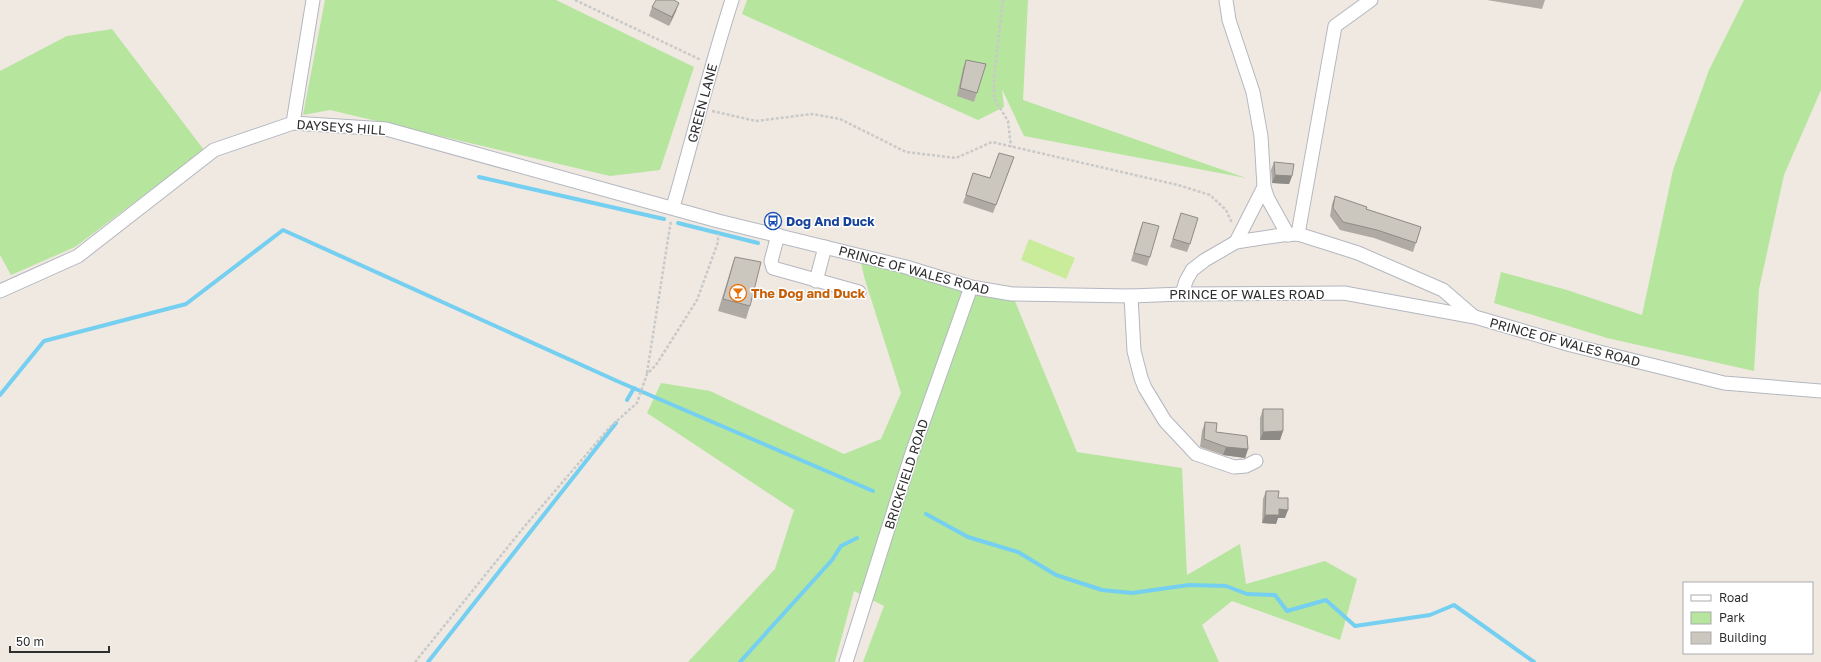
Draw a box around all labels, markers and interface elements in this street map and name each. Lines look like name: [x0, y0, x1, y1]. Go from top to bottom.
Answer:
street label: GREEN LANE: [684, 62, 720, 144]
street label: DAYSEYS HILL: [296, 116, 387, 138]
bus stop icon: Dog And Duck: [763, 211, 783, 231]
place label: Dog And Duck: [786, 213, 875, 229]
street label: PRINCE OF WALES ROAD: [837, 242, 991, 298]
bar icon: The Dog and Duck: [728, 283, 748, 303]
place label: The Dog and Duck: [751, 285, 866, 301]
street label: PRINCE OF WALES ROAD: [1169, 286, 1325, 302]
street label: PRINCE OF WALES ROAD: [1488, 314, 1642, 370]
street label: BRICKFIELD ROAD: [881, 417, 931, 531]
legend: [1683, 582, 1813, 654]
text: Road: [1719, 590, 1748, 605]
text: Park: [1719, 610, 1745, 625]
scale bar: [10, 628, 109, 654]
text: Building: [1719, 630, 1767, 645]
text: 50 m: [16, 634, 44, 649]

